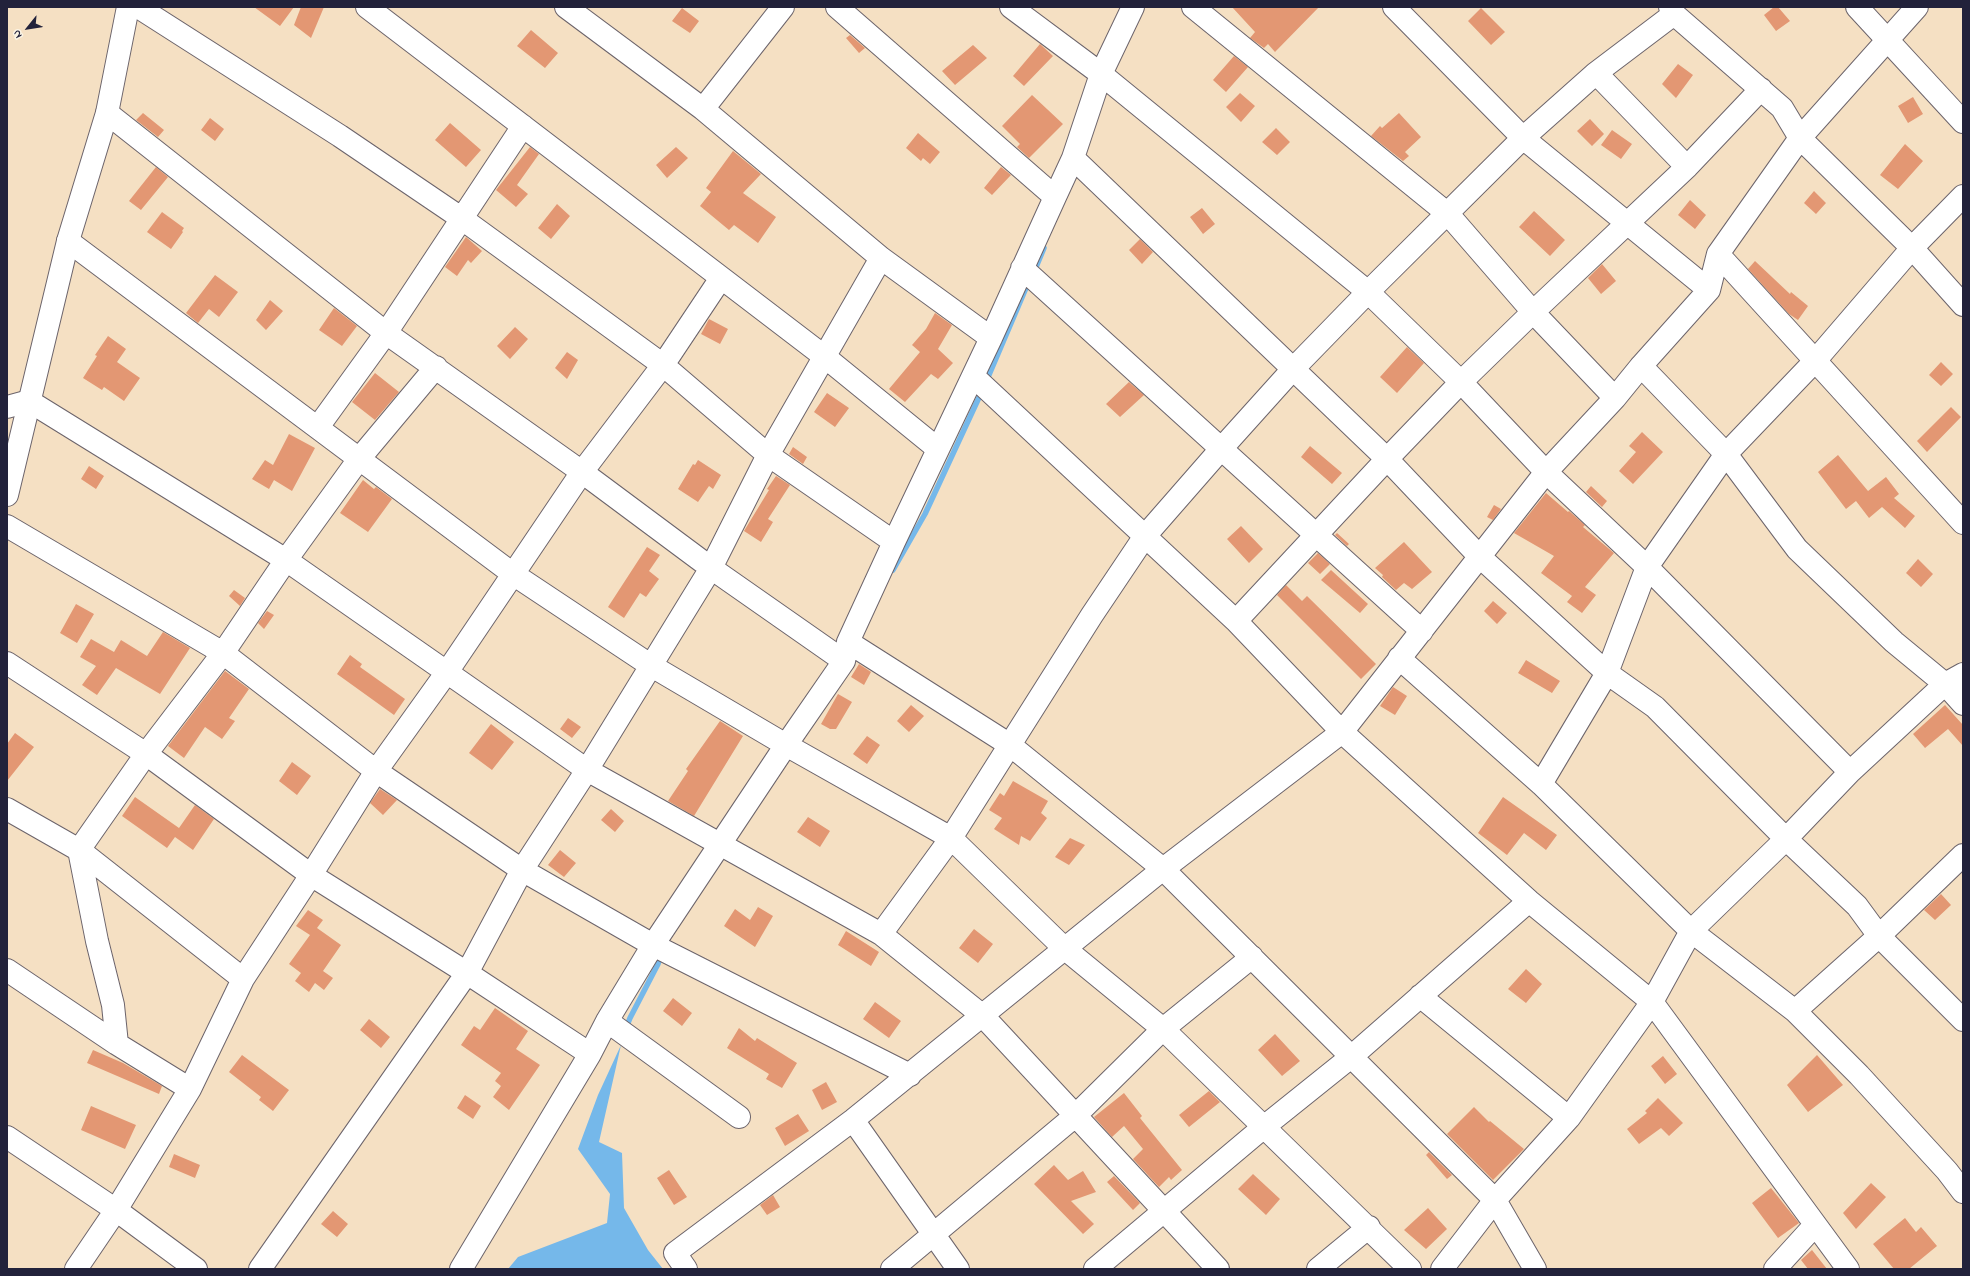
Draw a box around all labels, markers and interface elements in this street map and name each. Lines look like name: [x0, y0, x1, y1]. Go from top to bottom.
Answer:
north arrow: [8, 8, 48, 48]
text: N: [9, 27, 26, 41]

